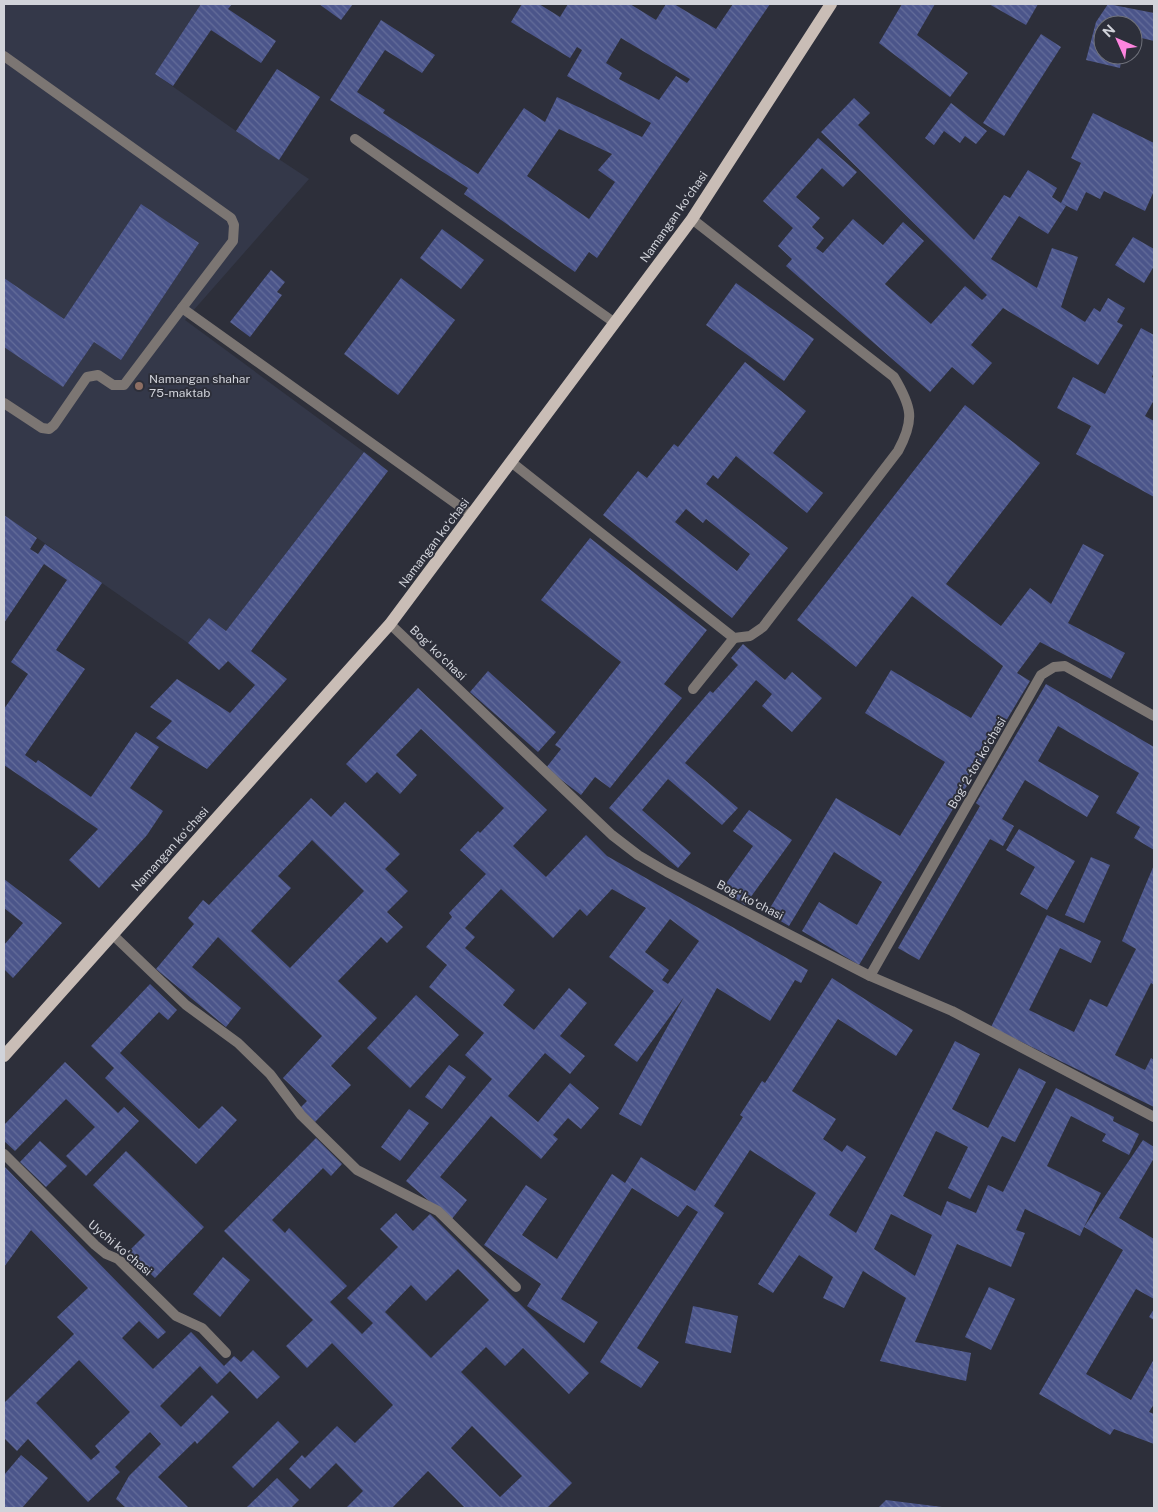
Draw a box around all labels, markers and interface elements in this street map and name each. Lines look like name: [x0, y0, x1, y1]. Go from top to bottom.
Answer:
north arrow: [1093, 15, 1143, 65]
text: N: [1099, 21, 1118, 40]
street label: Namangan koʻchasi: [637, 169, 711, 265]
place label: Namangan shahar 75-maktab: [149, 372, 250, 400]
marker: Namangan shahar 75-maktab: [133, 380, 145, 392]
street label: Namangan koʻchasi: [396, 496, 472, 590]
street label: Bogʻ koʻchasi: [407, 623, 469, 683]
street label: Bogʻ 2-tor koʻchasi: [945, 715, 1009, 811]
street label: Namangan koʻchasi: [129, 804, 211, 894]
street label: Bogʻ koʻchasi: [714, 877, 786, 923]
street label: Uychi koʻchasi: [85, 1217, 155, 1279]

